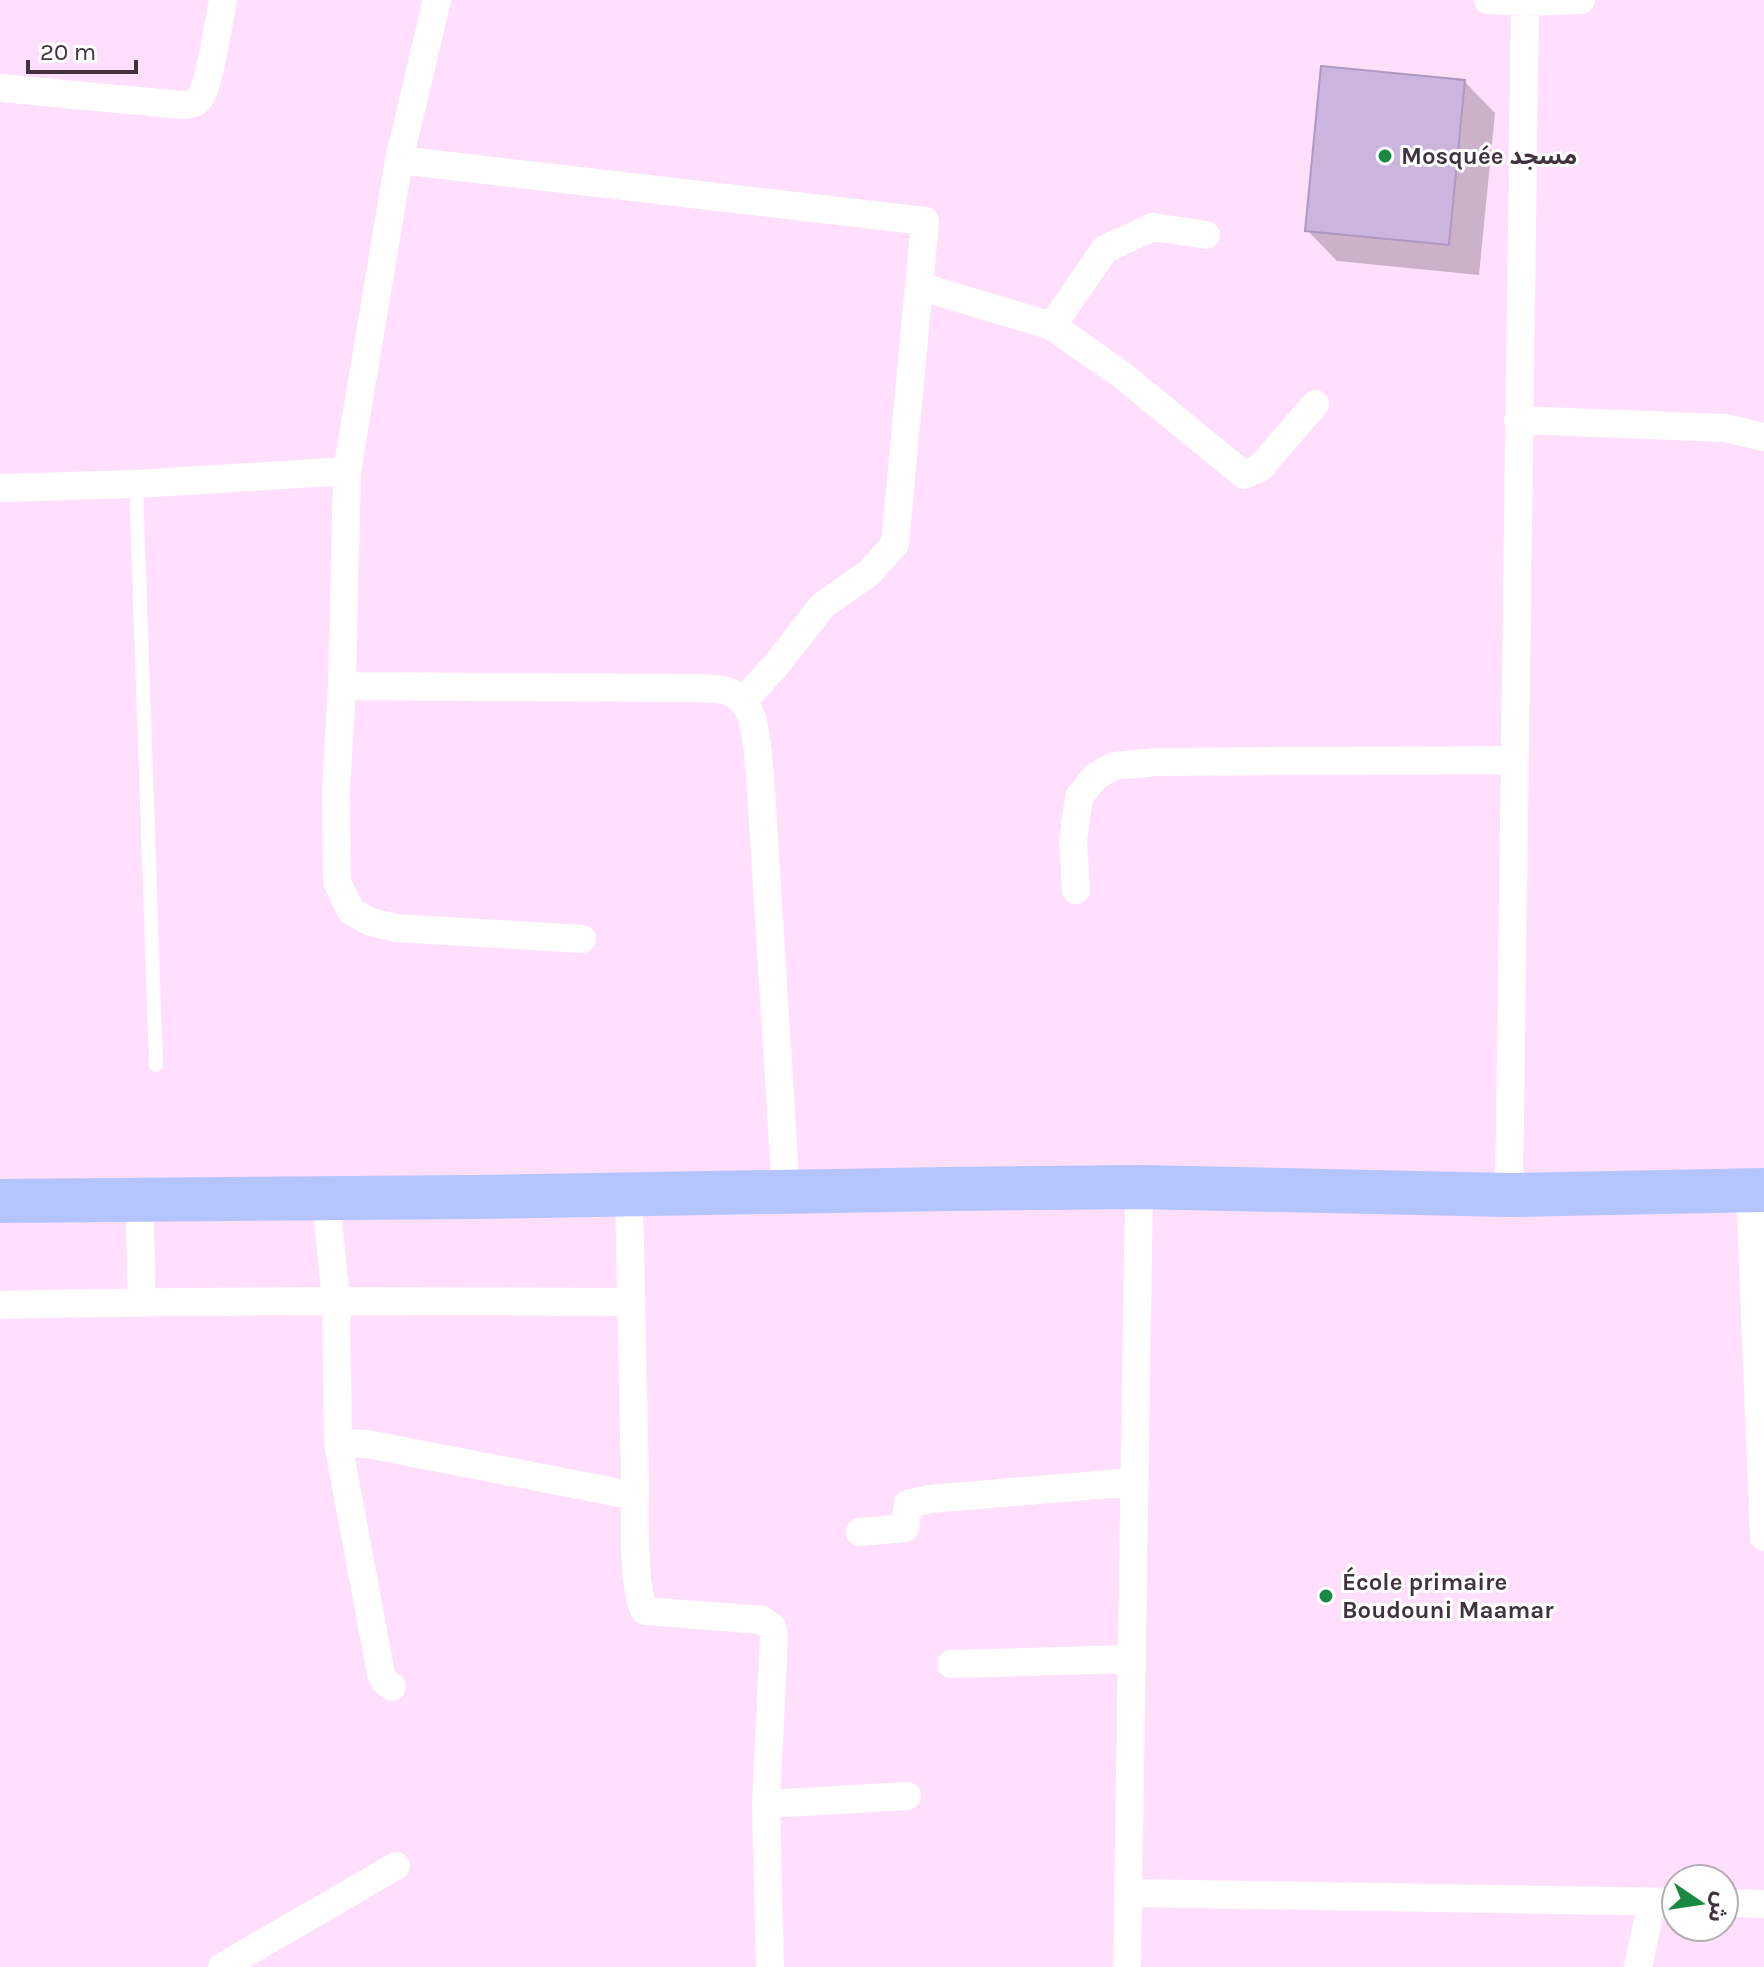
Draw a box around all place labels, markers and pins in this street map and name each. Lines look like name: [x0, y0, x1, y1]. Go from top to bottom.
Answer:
place label: Mosquée مسجد: [1401, 142, 1577, 170]
marker: Mosquée مسجد: [1376, 147, 1394, 165]
place label: École primaire Boudouni Maamar: [1342, 1566, 1554, 1624]
marker: École primaire Boudouni Maamar: [1317, 1587, 1335, 1605]

